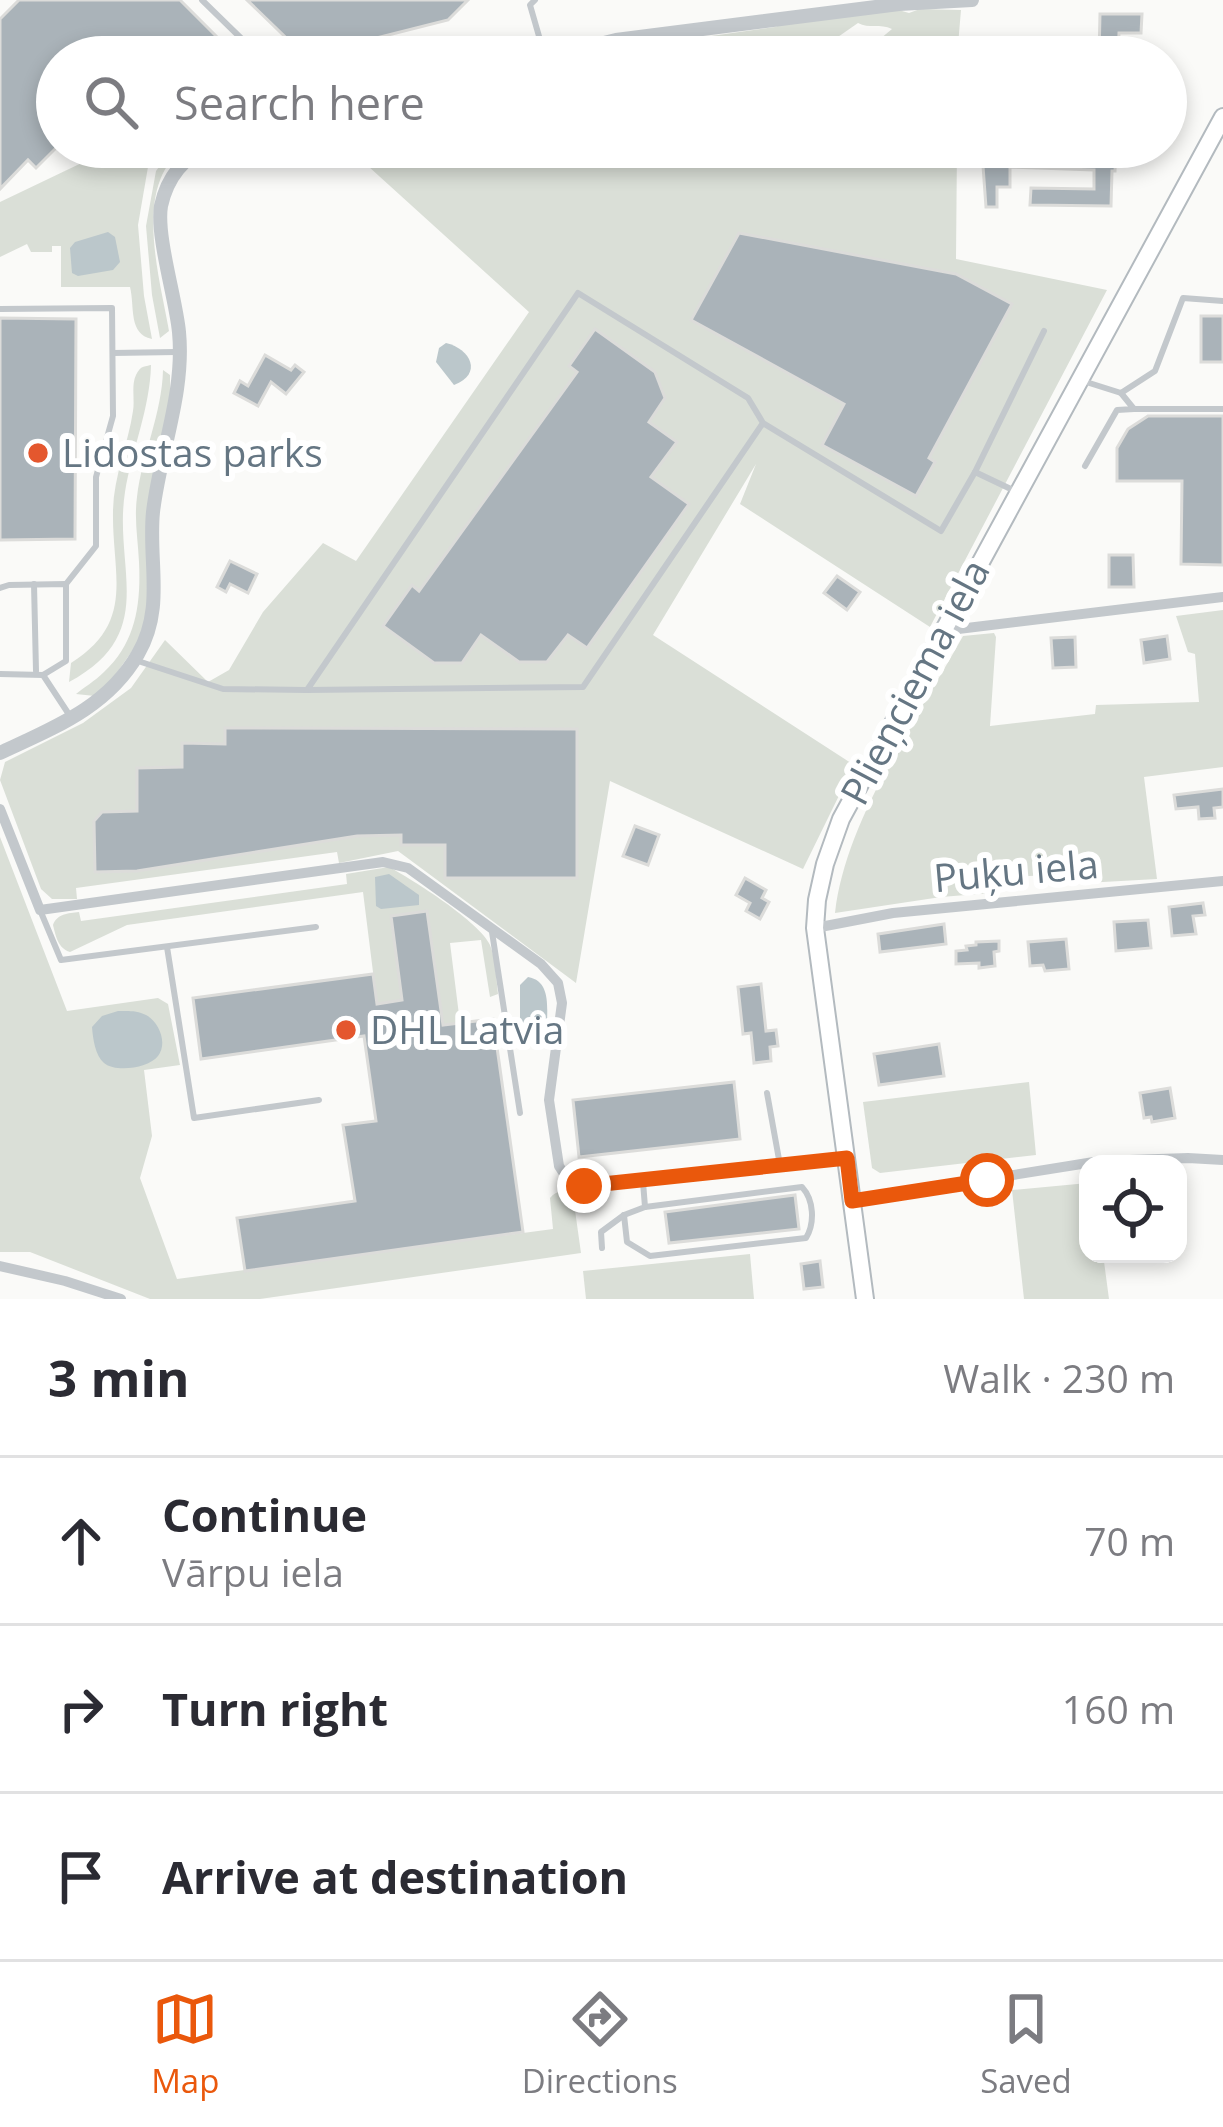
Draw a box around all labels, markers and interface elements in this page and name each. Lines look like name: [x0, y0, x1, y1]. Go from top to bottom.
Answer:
search box: [36, 36, 1187, 168]
icon: search: [78, 69, 144, 135]
text: Search here: [174, 72, 425, 133]
place label: Lidostas parks: [62, 425, 323, 478]
marker: Lidostas parks: [25, 440, 51, 466]
street label: Plieņciema iela: [827, 549, 1001, 813]
street label: Puķu iela: [931, 836, 1100, 903]
place label: DHL Latvia: [370, 1002, 564, 1055]
marker: DHL Latvia: [333, 1017, 359, 1043]
route start: [960, 1153, 1014, 1207]
map controls: [1079, 1155, 1187, 1263]
button: locate: [1079, 1155, 1187, 1263]
route end: [557, 1159, 611, 1213]
text: 3 min: [48, 1342, 190, 1412]
text: Walk · 230 m: [943, 1351, 1175, 1404]
text: Continue: [162, 1484, 367, 1545]
icon: ahead: [48, 1508, 114, 1574]
text: 70 m: [1084, 1514, 1175, 1567]
text: Vārpu iela: [162, 1545, 344, 1598]
icon: right: [48, 1676, 114, 1742]
text: Turn right: [162, 1678, 388, 1739]
text: 160 m: [1062, 1682, 1175, 1735]
icon: arrive: [48, 1844, 114, 1910]
text: Arrive at destination: [162, 1846, 628, 1907]
tab: Map: [151, 1986, 219, 2103]
tab: Directions: [522, 1986, 678, 2103]
tab: Saved: [980, 1986, 1072, 2103]

